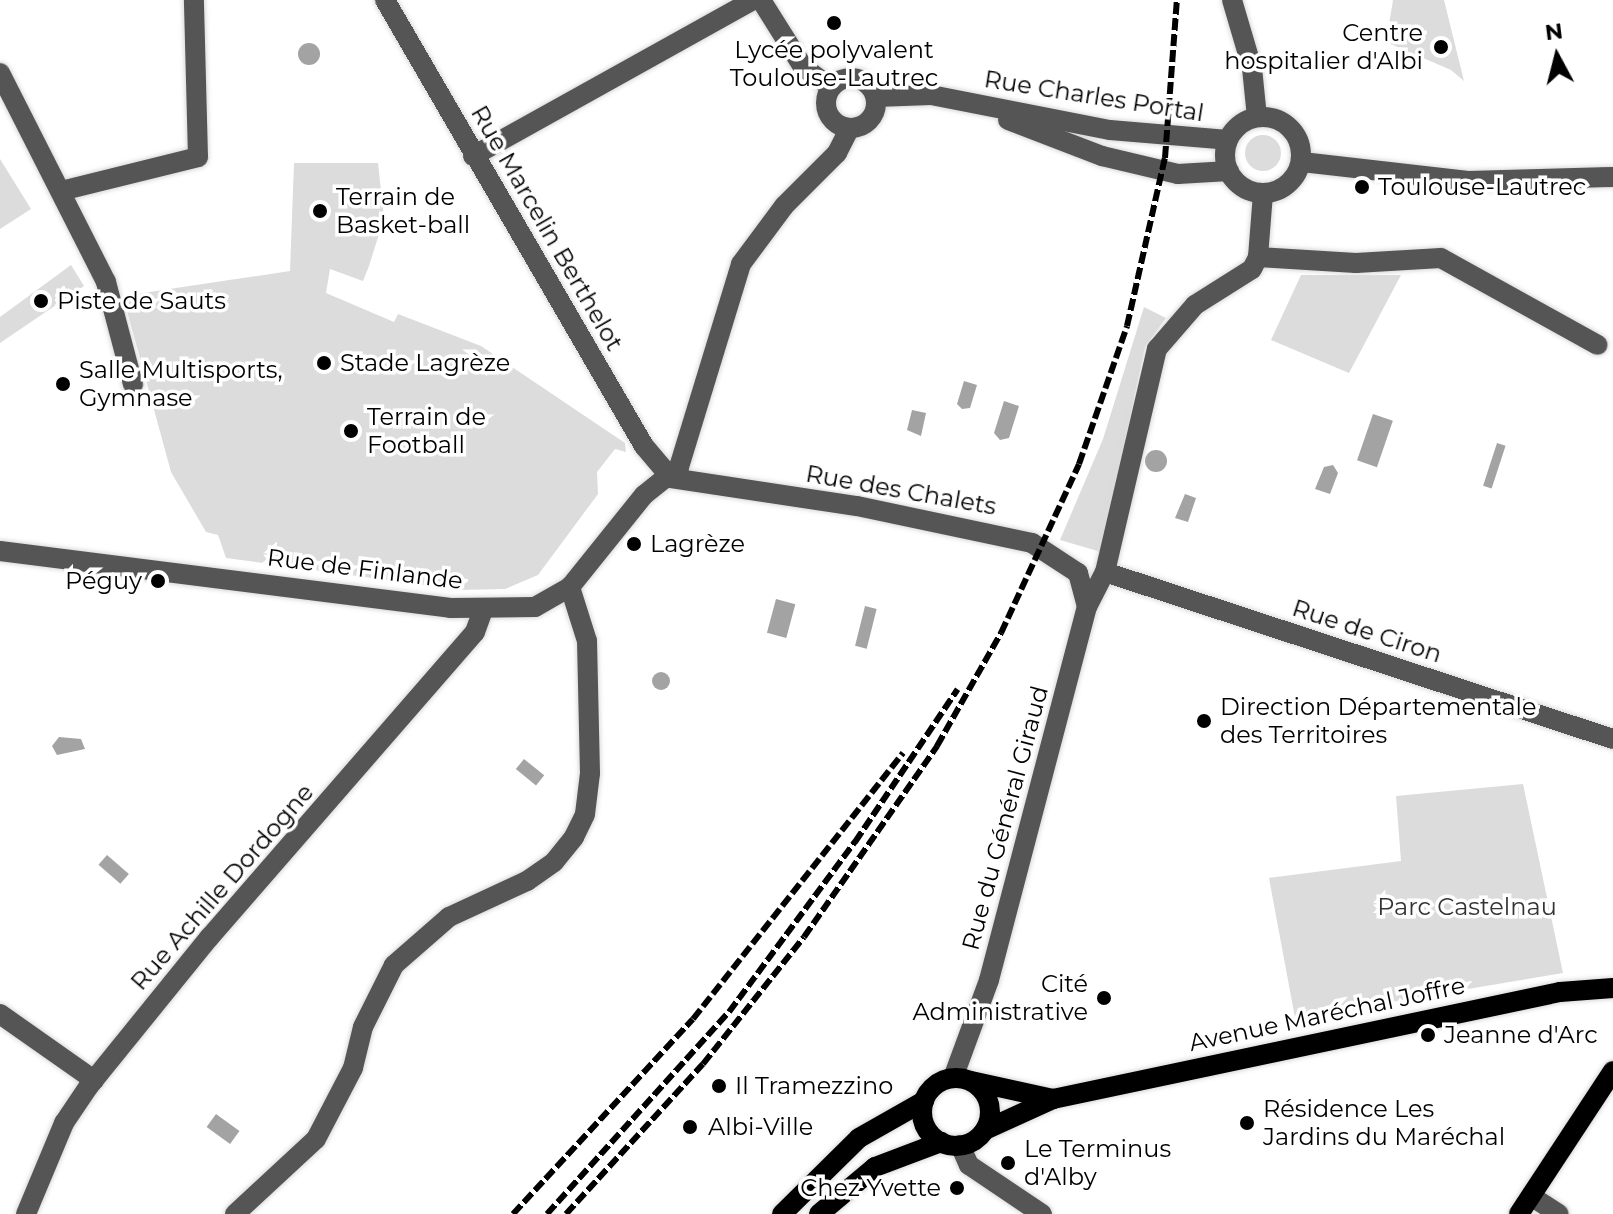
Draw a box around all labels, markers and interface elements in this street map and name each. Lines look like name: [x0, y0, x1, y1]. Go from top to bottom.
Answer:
marker: Lycée polyvalent Toulouse-Lautrec: [825, 14, 843, 32]
north arrow: [1517, 16, 1597, 96]
text: N: [1544, 17, 1564, 46]
place label: Centre hospitalier d'Albi: [1224, 19, 1423, 75]
place label: Lycée polyvalent Toulouse-Lautrec: [730, 36, 938, 92]
marker: Centre hospitalier d'Albi: [1430, 36, 1452, 58]
street label: Rue Charles Portal: [982, 64, 1206, 128]
street label: Rue Marcelin Berthelot: [465, 100, 629, 356]
place label: Toulouse-Lautrec: [1378, 173, 1586, 201]
marker: Toulouse-Lautrec: [1353, 178, 1371, 196]
place label: Terrain de Basket-ball: [336, 183, 470, 239]
marker: Terrain de Basket-ball: [311, 202, 329, 220]
place label: Piste de Sauts: [57, 287, 226, 315]
marker: Piste de Sauts: [32, 292, 50, 310]
place label: Stade Lagrèze: [340, 349, 510, 377]
marker: Stade Lagrèze: [315, 354, 333, 372]
place label: Salle Multisports, Gymnase: [79, 356, 283, 412]
marker: Salle Multisports, Gymnase: [54, 375, 72, 393]
place label: Terrain de Football: [367, 403, 486, 459]
marker: Terrain de Football: [342, 422, 360, 440]
street label: Rue des Chalets: [804, 459, 998, 521]
place label: Lagrèze: [650, 530, 745, 558]
marker: Lagrèze: [625, 535, 643, 553]
street label: Rue de Finlande: [266, 543, 464, 595]
place label: Péguy: [65, 567, 142, 595]
marker: Péguy: [149, 572, 167, 590]
street label: Rue de Ciron: [1289, 593, 1445, 669]
street label: Rue du Général Giraud: [956, 683, 1054, 953]
place label: Direction Départementale des Territoires: [1220, 693, 1537, 749]
marker: Direction Départementale des Territoires: [1195, 712, 1213, 730]
street label: Rue Achille Dordogne: [125, 778, 319, 996]
park label: Parc Castelnau: [1377, 893, 1557, 921]
place label: Cité Administrative: [912, 970, 1088, 1026]
street label: Avenue Maréchal Joffre: [1186, 971, 1468, 1057]
marker: Cité Administrative: [1095, 989, 1113, 1007]
place label: Jeanne d'Arc: [1444, 1021, 1598, 1049]
marker: Jeanne d'Arc: [1419, 1026, 1437, 1044]
place label: Il Tramezzino: [735, 1072, 893, 1100]
marker: Il Tramezzino: [710, 1077, 728, 1095]
place label: Résidence Les Jardins du Maréchal: [1263, 1095, 1505, 1151]
place label: Albi-Ville: [708, 1113, 813, 1141]
marker: Résidence Les Jardins du Maréchal: [1238, 1114, 1256, 1132]
marker: Albi-Ville: [679, 1116, 701, 1138]
place label: Le Terminus d'Alby: [1024, 1135, 1171, 1191]
marker: Le Terminus d'Alby: [999, 1154, 1017, 1172]
place label: Chez Yvette: [800, 1174, 941, 1202]
marker: Chez Yvette: [948, 1179, 966, 1197]

